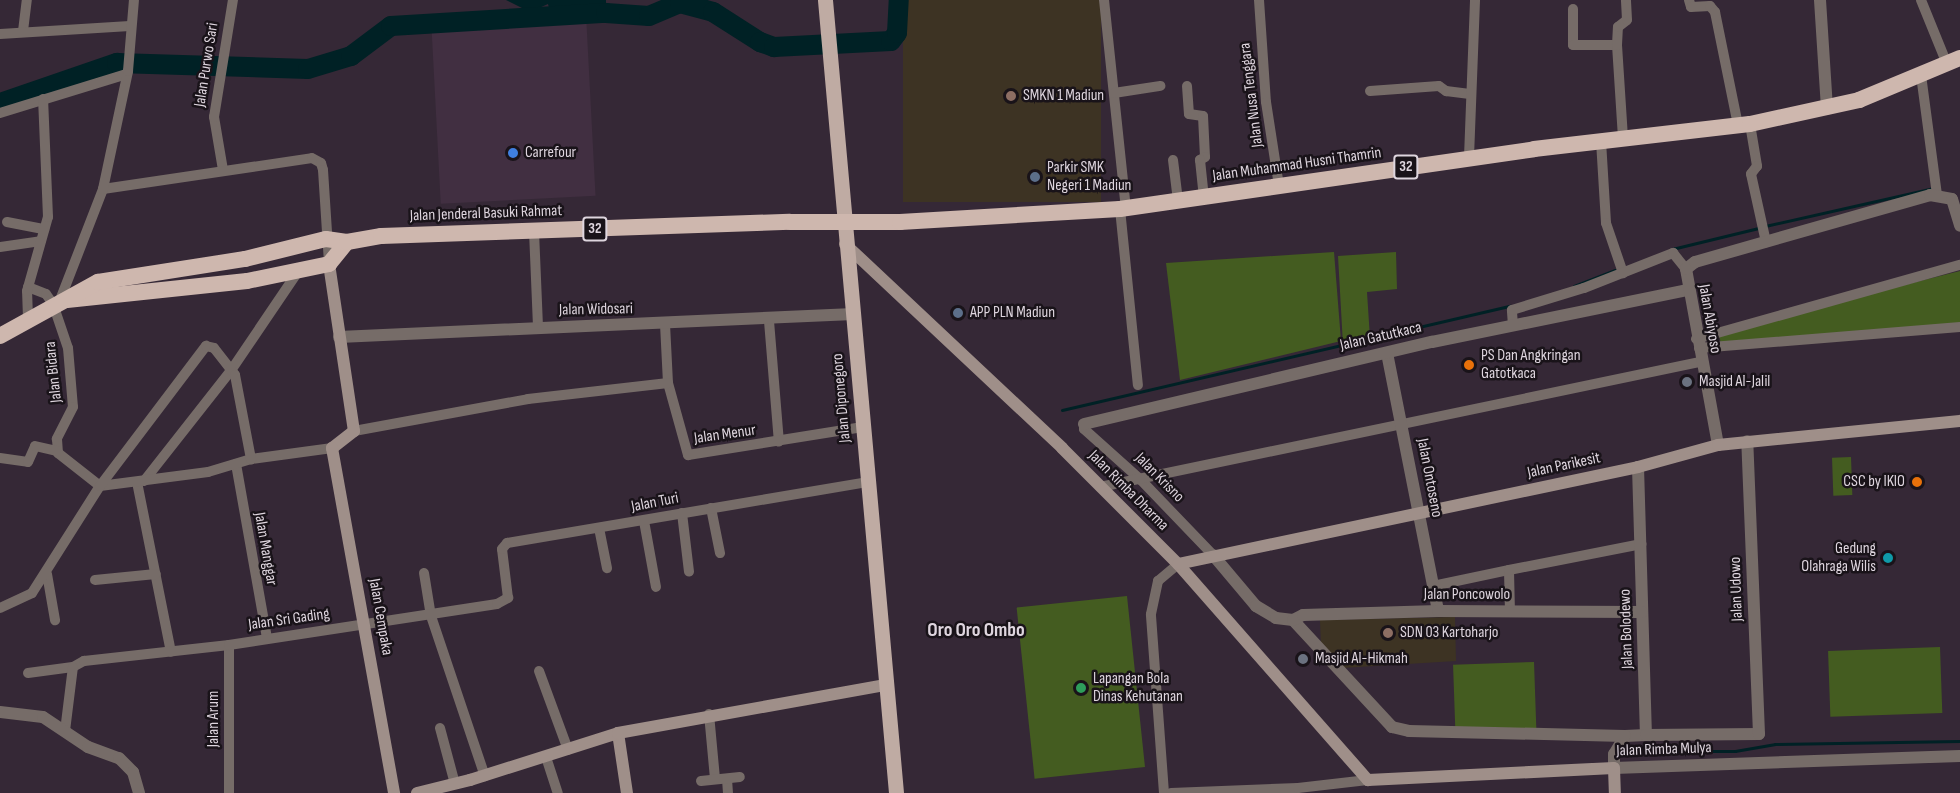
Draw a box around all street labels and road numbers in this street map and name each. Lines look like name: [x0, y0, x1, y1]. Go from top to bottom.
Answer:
street label: Jalan Purwo Sari: [191, 22, 223, 108]
street label: Jalan Nusa Tenggara: [1236, 42, 1268, 148]
street label: Jalan Muhammad Husni Thamrin: [1211, 144, 1383, 186]
road number: 32: [1392, 155, 1420, 179]
street label: Jalan Jenderal Basuki Rahmat: [409, 202, 563, 226]
road number: 32: [582, 217, 608, 241]
street label: Jalan Abiyoso: [1693, 283, 1725, 355]
street label: Jalan Widosari: [559, 300, 633, 320]
street label: Jalan Gatutkaca: [1338, 318, 1424, 356]
street label: Jalan Bidara: [41, 340, 67, 404]
street label: Jalan Diponegoro: [829, 353, 855, 443]
street label: Jalan Menur: [693, 421, 757, 449]
street label: Jalan Ontoseno: [1412, 437, 1446, 519]
street label: Jalan Rimba Dharma: [1084, 447, 1172, 535]
street label: Jalan Krisno: [1130, 449, 1188, 507]
street label: Jalan Parikesit: [1526, 449, 1602, 483]
street label: Jalan Turi: [630, 489, 680, 517]
street label: Jalan Manggar: [249, 511, 281, 587]
street label: Jalan Udowo: [1726, 556, 1748, 622]
street label: Jalan Cempaka: [364, 577, 396, 657]
street label: Jalan Poncowolo: [1424, 585, 1510, 605]
street label: Jalan Bolodewo: [1616, 589, 1638, 669]
street label: Jalan Sri Gading: [247, 605, 331, 635]
street label: Jalan Arum: [204, 691, 224, 747]
street label: Jalan Rimba Mulya: [1616, 739, 1712, 761]

